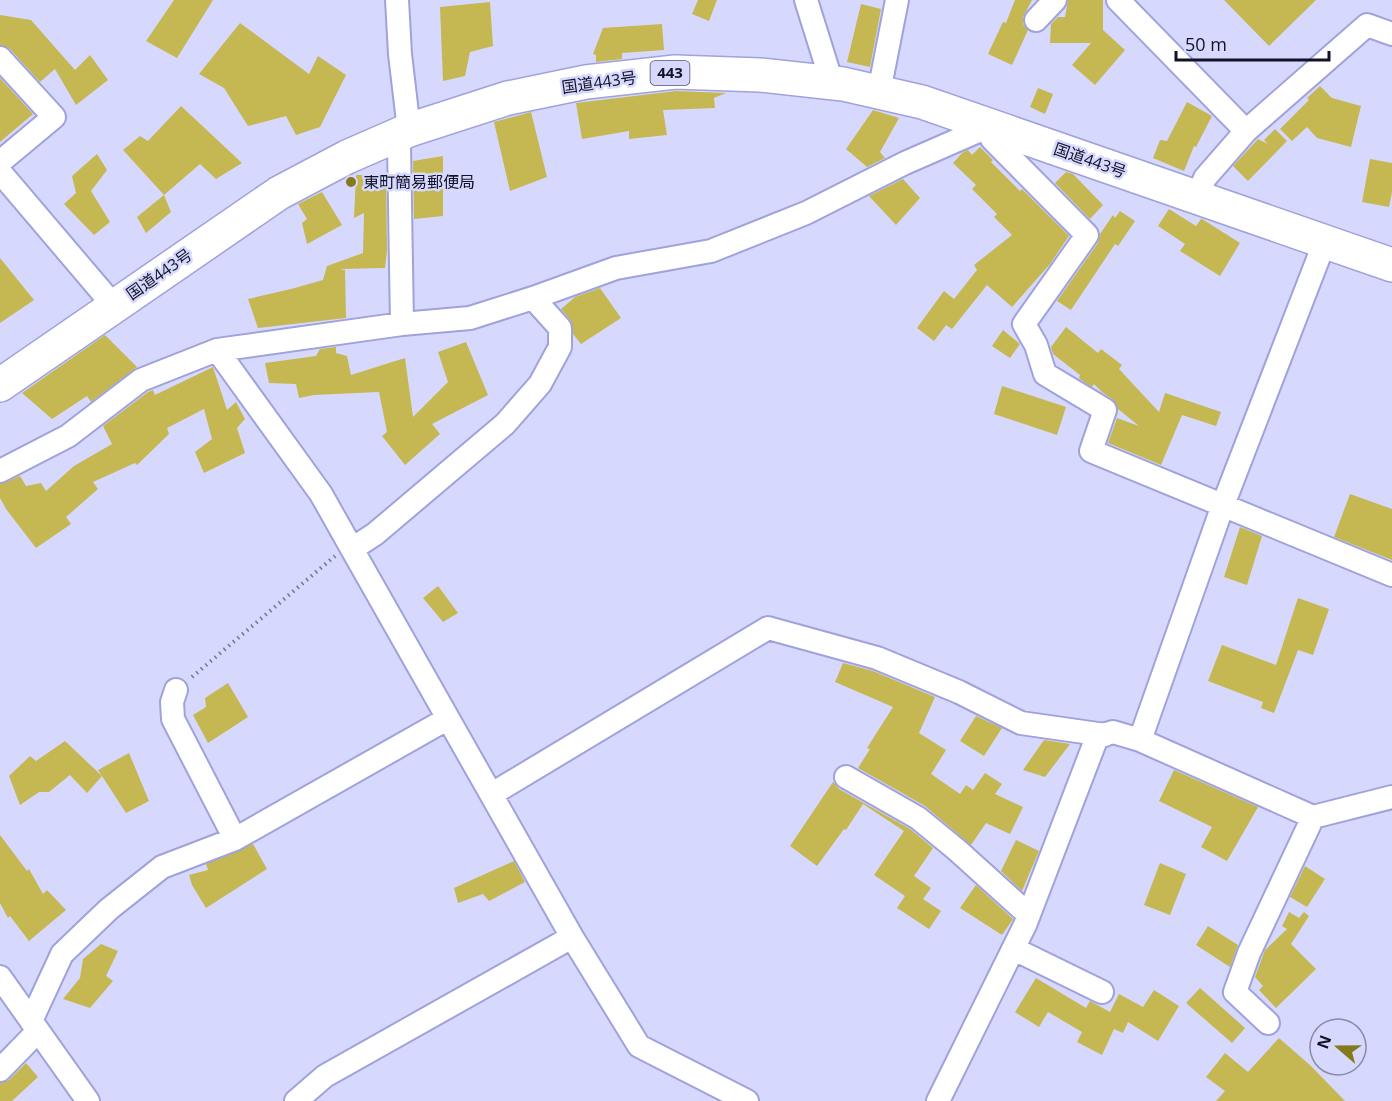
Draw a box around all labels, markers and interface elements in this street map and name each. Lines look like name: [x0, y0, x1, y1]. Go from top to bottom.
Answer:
scale bar: [1176, 24, 1329, 62]
text: 50 m: [1185, 32, 1227, 56]
road number: 443: [650, 61, 690, 85]
street label: 国道443号: [560, 66, 638, 98]
street label: 国道443号: [1051, 137, 1129, 183]
place label: 東町簡易郵便局: [363, 171, 475, 193]
marker: 東町簡易郵便局: [344, 175, 358, 189]
street label: 国道443号: [122, 243, 196, 305]
north arrow: [1308, 1017, 1368, 1077]
text: N: [1311, 1032, 1336, 1052]

